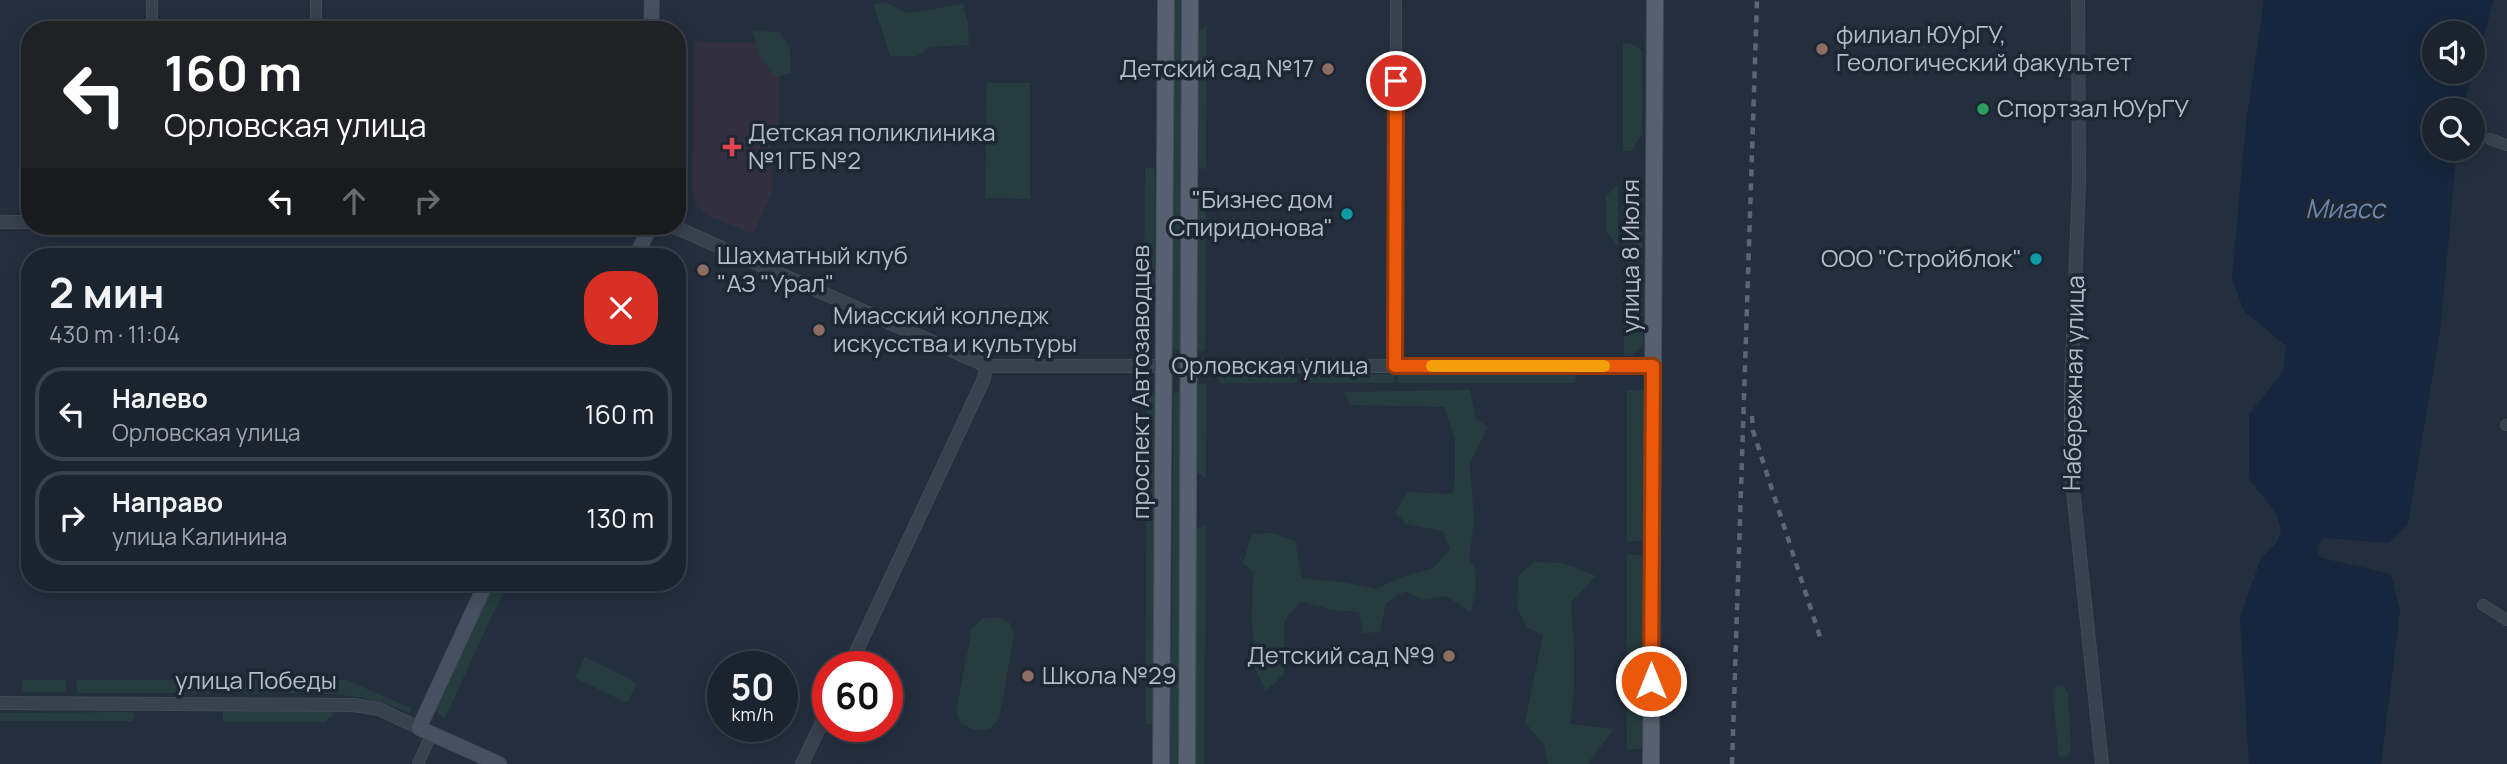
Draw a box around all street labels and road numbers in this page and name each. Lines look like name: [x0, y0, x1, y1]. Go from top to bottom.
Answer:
street label: улица 8 Июля: [1613, 179, 1646, 333]
street label: проспект Автозаводцев: [1123, 245, 1156, 519]
street label: Набережная улица: [2054, 275, 2091, 491]
street label: Орловская улица: [1172, 348, 1368, 381]
street label: улица Победы: [175, 663, 337, 696]

